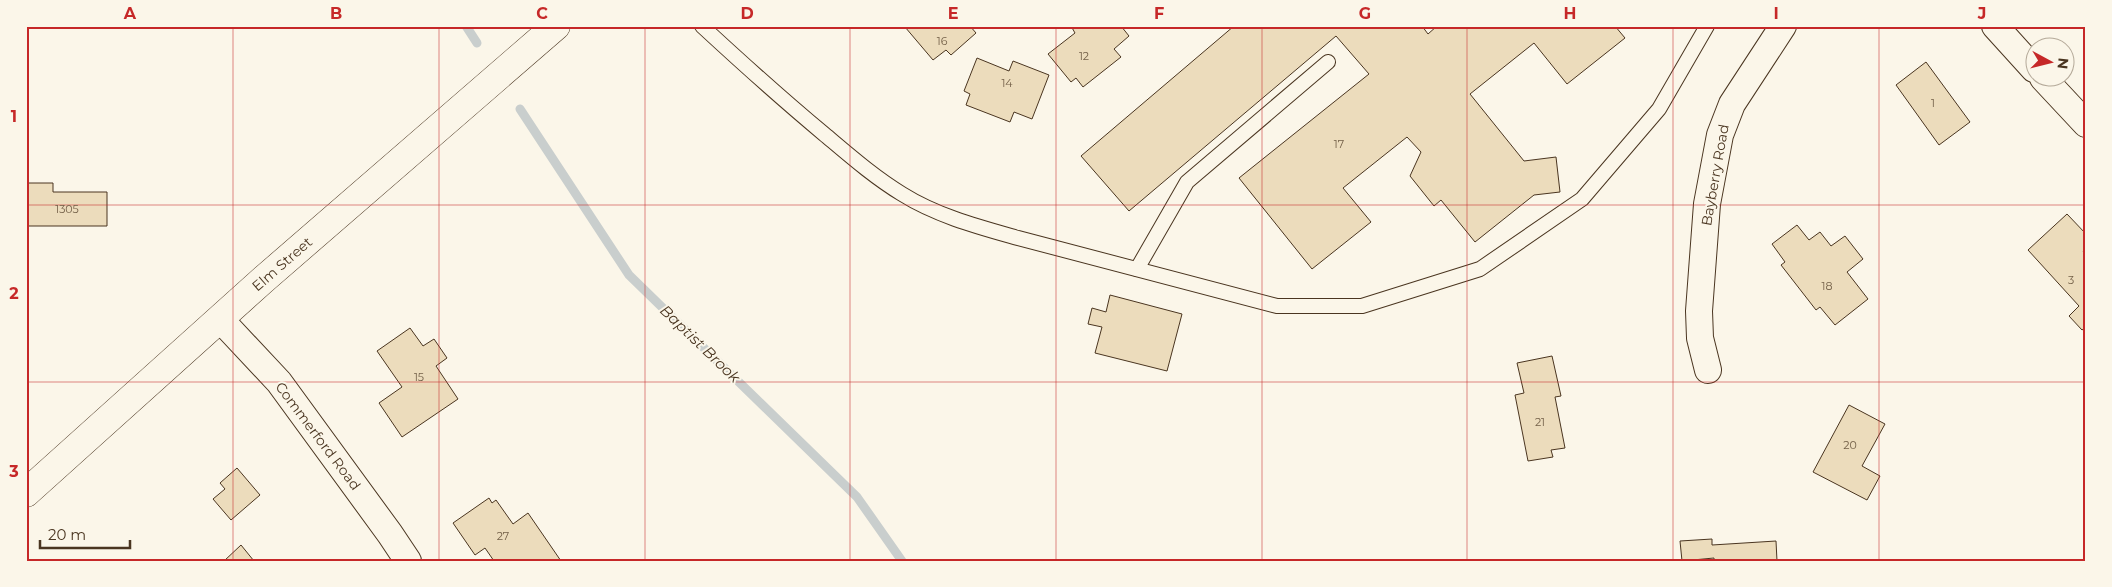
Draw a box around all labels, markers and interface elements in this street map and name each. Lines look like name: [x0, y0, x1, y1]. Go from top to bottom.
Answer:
text: A: [123, 4, 137, 23]
text: B: [330, 4, 342, 23]
text: C: [536, 4, 548, 23]
text: D: [740, 4, 754, 23]
text: E: [948, 4, 958, 23]
text: F: [1154, 4, 1164, 23]
text: G: [1359, 4, 1371, 23]
text: H: [1564, 4, 1576, 23]
text: I: [1773, 4, 1779, 23]
text: J: [1977, 4, 1986, 23]
house number: 16: [937, 34, 948, 48]
north arrow: [2024, 38, 2074, 88]
house number: 12: [1079, 49, 1089, 63]
text: N: [2053, 57, 2073, 70]
house number: 14: [1001, 76, 1013, 90]
house number: 1: [1931, 96, 1935, 110]
text: 1: [11, 107, 17, 126]
street label: Bayberry Road: [1697, 123, 1733, 227]
house number: 17: [1334, 137, 1344, 151]
house number: 1305: [55, 202, 79, 216]
street label: Elm Street: [248, 233, 316, 295]
house number: 3: [2068, 273, 2074, 287]
house number: 18: [1822, 279, 1833, 293]
text: 2: [9, 284, 19, 303]
water label: Baptist Brook: [656, 301, 745, 387]
house number: 15: [414, 370, 424, 384]
street label: Commerford Road: [271, 378, 365, 494]
house number: 21: [1535, 415, 1545, 429]
house number: 20: [1843, 438, 1857, 452]
text: 3: [8, 462, 19, 481]
scale bar: [40, 517, 130, 549]
text: 20 m: [48, 525, 86, 544]
house number: 27: [497, 529, 509, 543]

